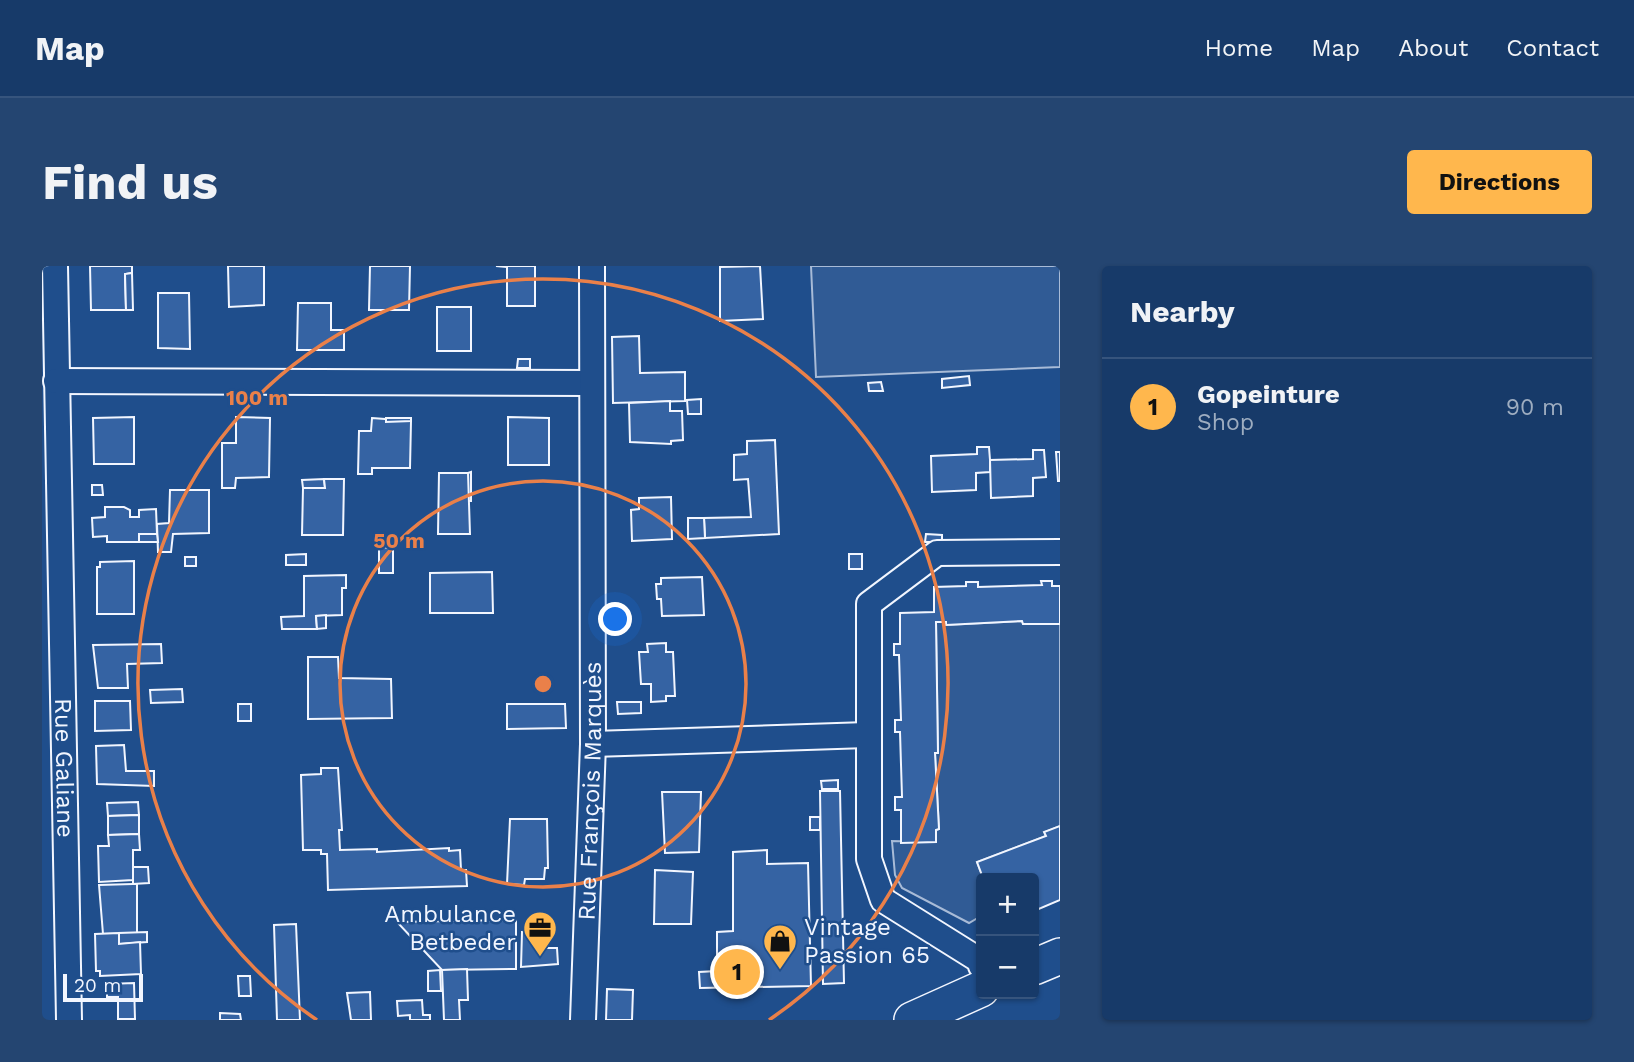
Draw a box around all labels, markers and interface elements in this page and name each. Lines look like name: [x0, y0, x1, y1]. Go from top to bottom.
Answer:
text: Map: [35, 29, 105, 68]
text: Home: [1205, 34, 1273, 62]
text: Map: [1311, 34, 1360, 62]
text: About: [1398, 34, 1468, 62]
text: Contact: [1506, 34, 1599, 62]
button: Directions: [1407, 150, 1592, 214]
text: Find us: [42, 153, 218, 211]
text: Nearby: [1130, 294, 1235, 329]
text: Gopeinture: [1197, 379, 1340, 409]
text: 100 m: [226, 385, 288, 410]
text: 1: [1148, 394, 1158, 421]
text: 90 m: [1506, 394, 1564, 421]
text: Shop: [1197, 409, 1254, 436]
text: 50 m: [373, 528, 425, 553]
your location: [598, 602, 632, 636]
street label: Rue François Marquès: [573, 662, 607, 921]
centre of rings: [531, 672, 555, 696]
street label: Rue Galiane: [49, 698, 80, 838]
map controls: [976, 873, 1039, 999]
button: +: [976, 873, 1039, 936]
place label: Ambulance Betbeder: [384, 900, 516, 956]
office icon: Ambulance Betbeder: [521, 909, 559, 958]
place label: Vintage Passion 65: [804, 913, 930, 969]
shop icon: Vintage Passion 65: [761, 922, 799, 971]
button: −: [976, 936, 1039, 999]
pin: 1: [714, 946, 760, 998]
scale bar: [63, 971, 144, 1003]
text: 20 m: [74, 974, 121, 997]

